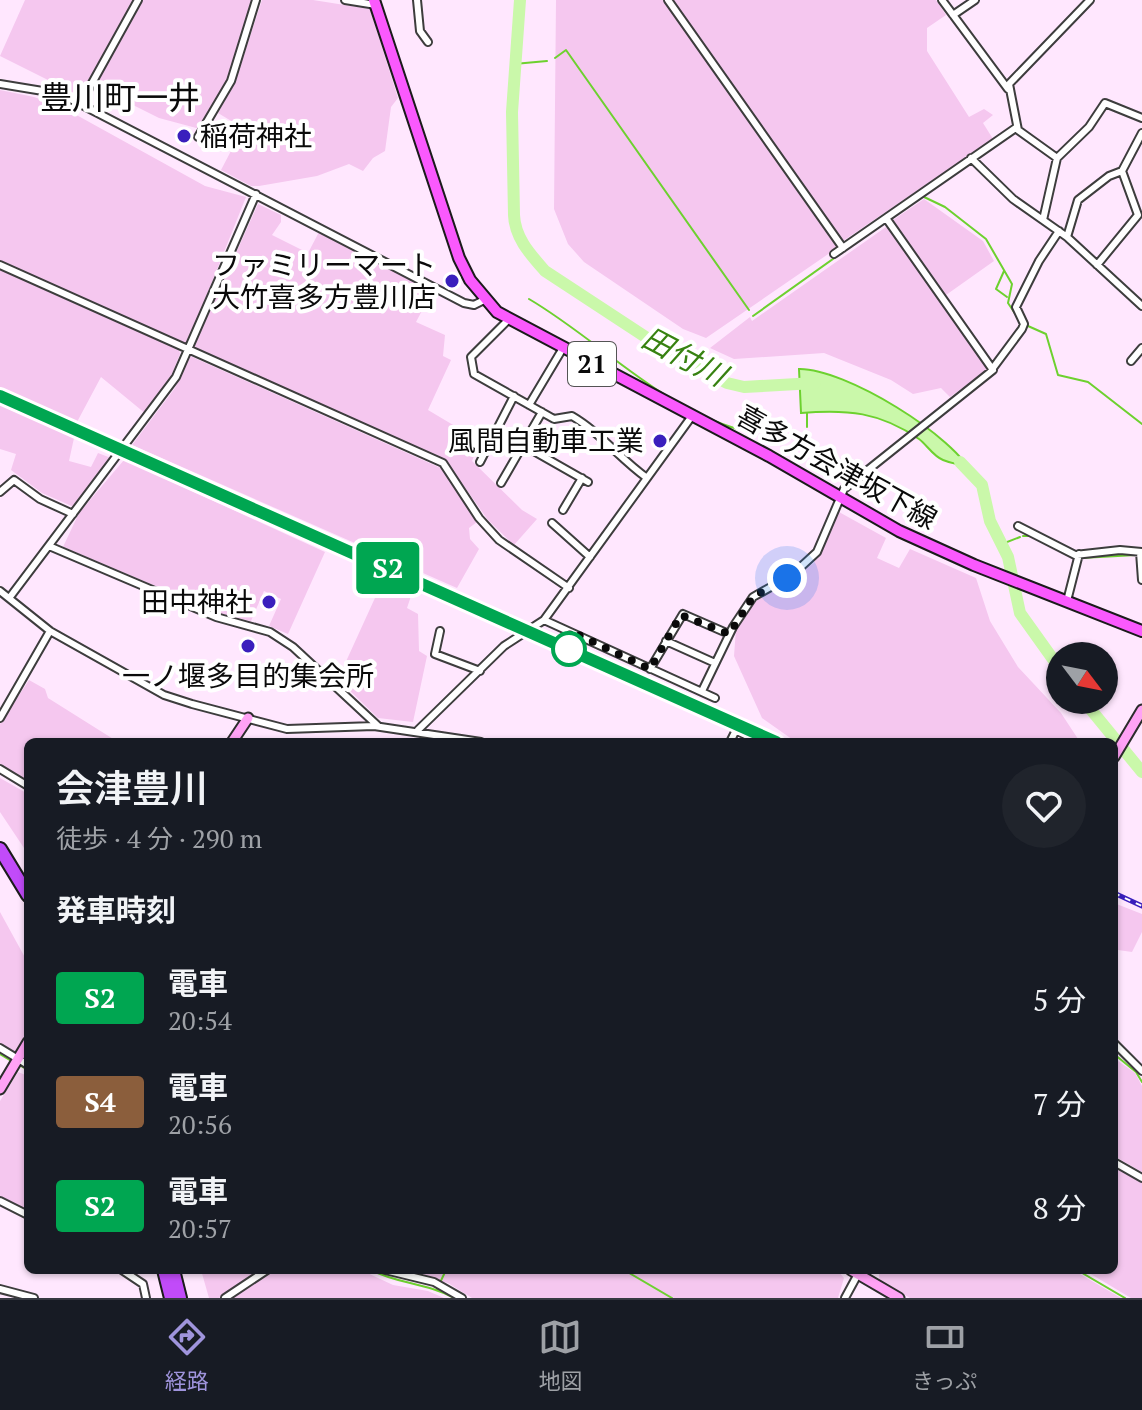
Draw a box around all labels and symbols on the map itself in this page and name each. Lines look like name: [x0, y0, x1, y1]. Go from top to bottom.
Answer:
district label: 豊川町一井: [40, 76, 200, 118]
place label: 稲荷神社: [200, 117, 312, 154]
marker: 稲荷神社: [175, 127, 193, 145]
place label: ファミリーマート 大竹喜多方豊川店: [212, 246, 436, 315]
marker: ファミリーマート 大竹喜多方豊川店: [443, 272, 461, 290]
water label: 田付川: [635, 317, 736, 396]
road number: 21: [568, 342, 616, 386]
street label: 喜多方会津坂下線: [730, 396, 944, 537]
place label: 風間自動車工業: [448, 422, 644, 459]
marker: 風間自動車工業: [651, 432, 669, 450]
line badge: S2: [352, 542, 424, 594]
your location: [767, 558, 807, 598]
place label: 田中神社: [141, 583, 253, 620]
marker: 田中神社: [260, 593, 278, 611]
unlabelled marker: [552, 632, 586, 666]
marker: 一ノ堰多目的集会所: [239, 637, 257, 655]
north arrow: [1046, 642, 1118, 714]
place label: 一ノ堰多目的集会所: [122, 657, 374, 694]

